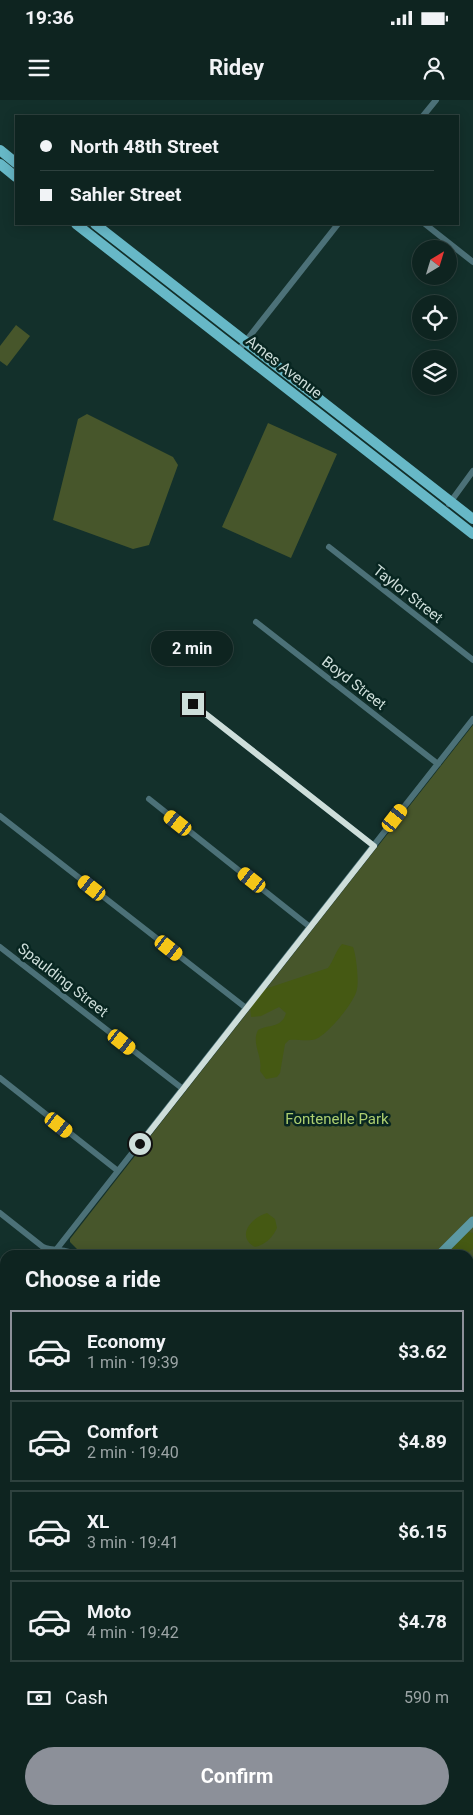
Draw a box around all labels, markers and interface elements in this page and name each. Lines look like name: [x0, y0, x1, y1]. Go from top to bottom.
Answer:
text: 19:36: [25, 6, 74, 29]
icon: menu: [25, 54, 53, 82]
icon: person: [420, 54, 448, 82]
text: Ridey: [209, 55, 264, 80]
text: North 48th Street: [70, 135, 219, 158]
text: Sahler Street: [70, 183, 181, 206]
north arrow: [412, 240, 458, 285]
map controls: [412, 240, 457, 395]
button: locate: [412, 295, 457, 340]
street label: Ames Avenue: [242, 332, 326, 402]
button: layers: [412, 350, 457, 395]
street label: Taylor Street: [369, 561, 447, 627]
callout: 2 min: [152, 632, 234, 666]
text: 2 min: [172, 639, 212, 658]
street label: Boyd Street: [318, 652, 390, 714]
route end: [182, 693, 204, 715]
car: [379, 802, 410, 834]
car: [161, 808, 194, 838]
car: [235, 865, 268, 895]
car: [75, 873, 108, 903]
car: [152, 933, 185, 963]
street label: Spaulding Street: [14, 939, 112, 1021]
car: [105, 1027, 138, 1057]
car: [42, 1110, 75, 1140]
park label: Fontenelle Park: [285, 1110, 389, 1128]
route start: [129, 1133, 151, 1155]
text: Choose a ride: [25, 1267, 161, 1292]
icon: car: [27, 1329, 72, 1374]
text: Economy: [87, 1330, 166, 1353]
text: $3.62: [398, 1340, 447, 1363]
text: 1 min · 19:39: [87, 1353, 179, 1372]
icon: car: [27, 1419, 72, 1464]
text: Comfort: [87, 1420, 158, 1443]
text: $4.89: [398, 1430, 447, 1453]
text: 2 min · 19:40: [87, 1443, 179, 1462]
icon: car: [27, 1509, 72, 1554]
text: XL: [87, 1510, 109, 1533]
text: $6.15: [398, 1520, 447, 1543]
text: 3 min · 19:41: [87, 1533, 179, 1552]
icon: car: [27, 1599, 72, 1644]
text: Moto: [87, 1600, 131, 1623]
text: $4.78: [398, 1610, 447, 1633]
text: 4 min · 19:42: [87, 1623, 179, 1642]
icon: cash: [25, 1684, 53, 1712]
text: Cash: [65, 1686, 108, 1709]
text: 590 m: [404, 1688, 449, 1707]
button: Confirm: [25, 1747, 449, 1805]

